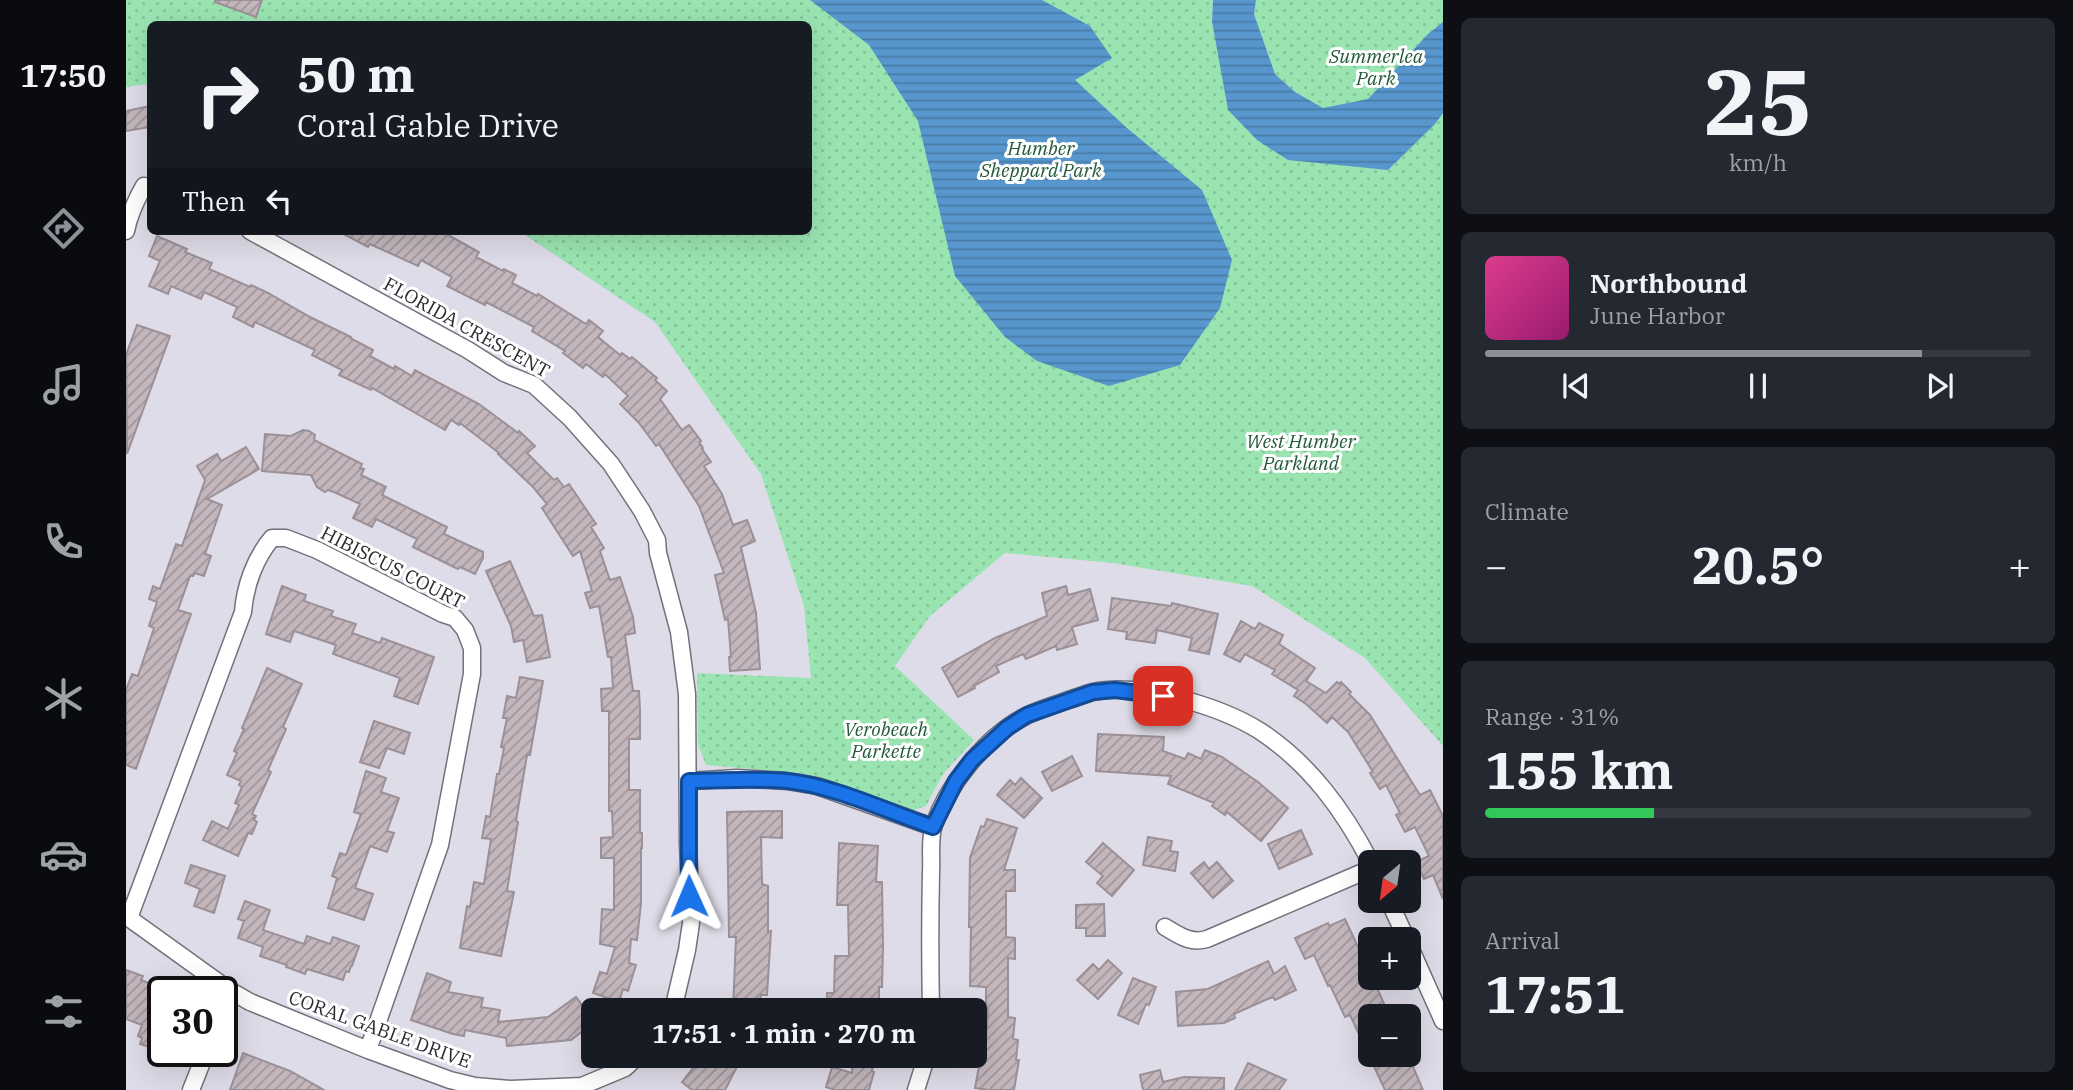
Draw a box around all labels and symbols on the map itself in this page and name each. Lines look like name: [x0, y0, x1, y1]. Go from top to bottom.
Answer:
park label: Summerlea Park: [1328, 44, 1424, 90]
park label: Humber Sheppard Park: [979, 136, 1103, 182]
street label: FLORIDA CRESCENT: [380, 271, 554, 383]
park label: West Humber Parkland: [1246, 429, 1356, 475]
street label: HIBISCUS COURT: [317, 520, 469, 614]
pin: [1133, 666, 1193, 726]
park label: Verobeach Parkette: [844, 717, 928, 763]
north arrow: [1358, 850, 1421, 914]
position arrow: [652, 859, 726, 933]
speed limit sign: 30: [147, 976, 238, 1067]
street label: CORAL GABLE DRIVE: [286, 985, 474, 1073]

